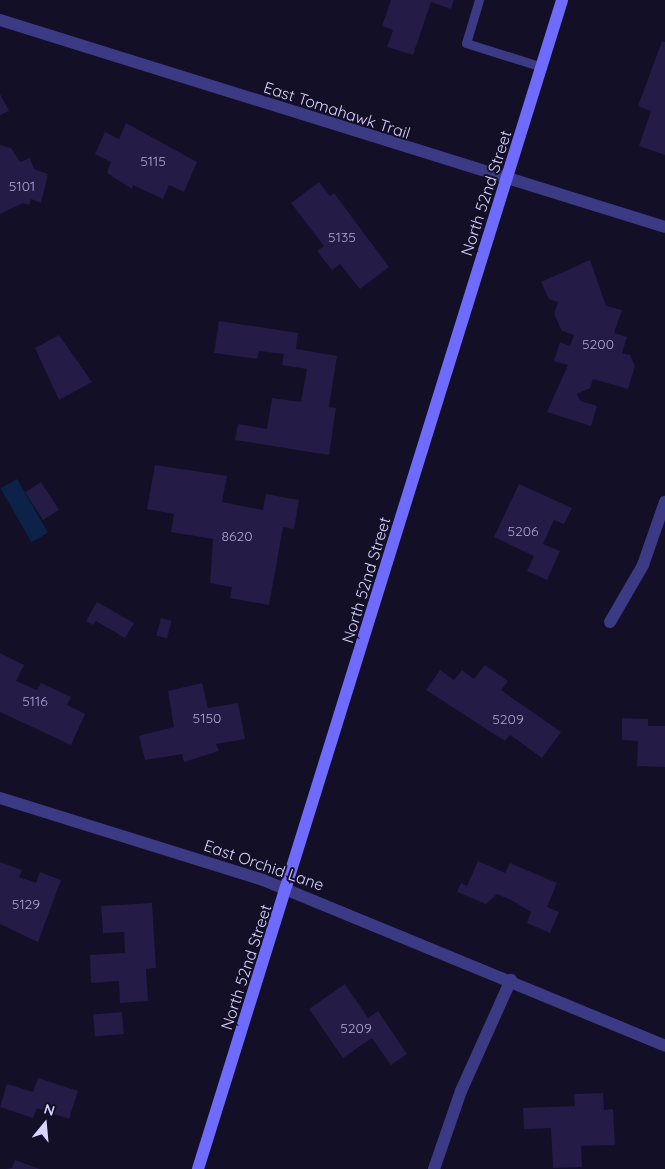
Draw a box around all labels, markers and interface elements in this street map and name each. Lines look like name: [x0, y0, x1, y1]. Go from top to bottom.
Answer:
street label: East Tomahawk Trail: [261, 77, 413, 143]
street label: North 52nd Street: [457, 128, 515, 258]
house number: 5115: [140, 153, 166, 169]
house number: 5101: [9, 178, 35, 194]
house number: 5135: [328, 229, 356, 245]
house number: 5200: [582, 336, 614, 352]
street label: North 52nd Street: [338, 515, 394, 645]
house number: 5206: [507, 523, 539, 539]
house number: 8620: [221, 528, 253, 544]
house number: 5116: [22, 693, 48, 709]
house number: 5150: [193, 710, 221, 726]
house number: 5209: [492, 711, 524, 727]
street label: East Orchid Lane: [202, 835, 326, 895]
house number: 5129: [12, 896, 40, 912]
street label: North 52nd Street: [217, 902, 275, 1032]
house number: 5209: [340, 1020, 372, 1036]
north arrow: [20, 1099, 70, 1149]
text: N: [42, 1100, 57, 1120]

